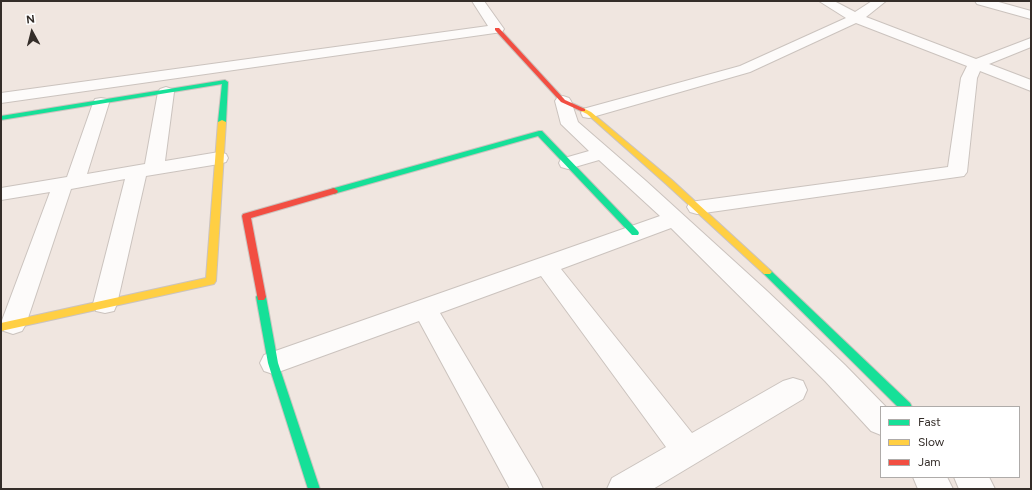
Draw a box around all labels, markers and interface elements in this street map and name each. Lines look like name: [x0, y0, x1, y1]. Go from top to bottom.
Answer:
north arrow: [12, 12, 52, 52]
text: N: [25, 13, 35, 27]
legend: [880, 406, 1020, 478]
text: Fast: [918, 415, 941, 429]
text: Slow: [918, 435, 944, 449]
text: Jam: [918, 455, 941, 469]

